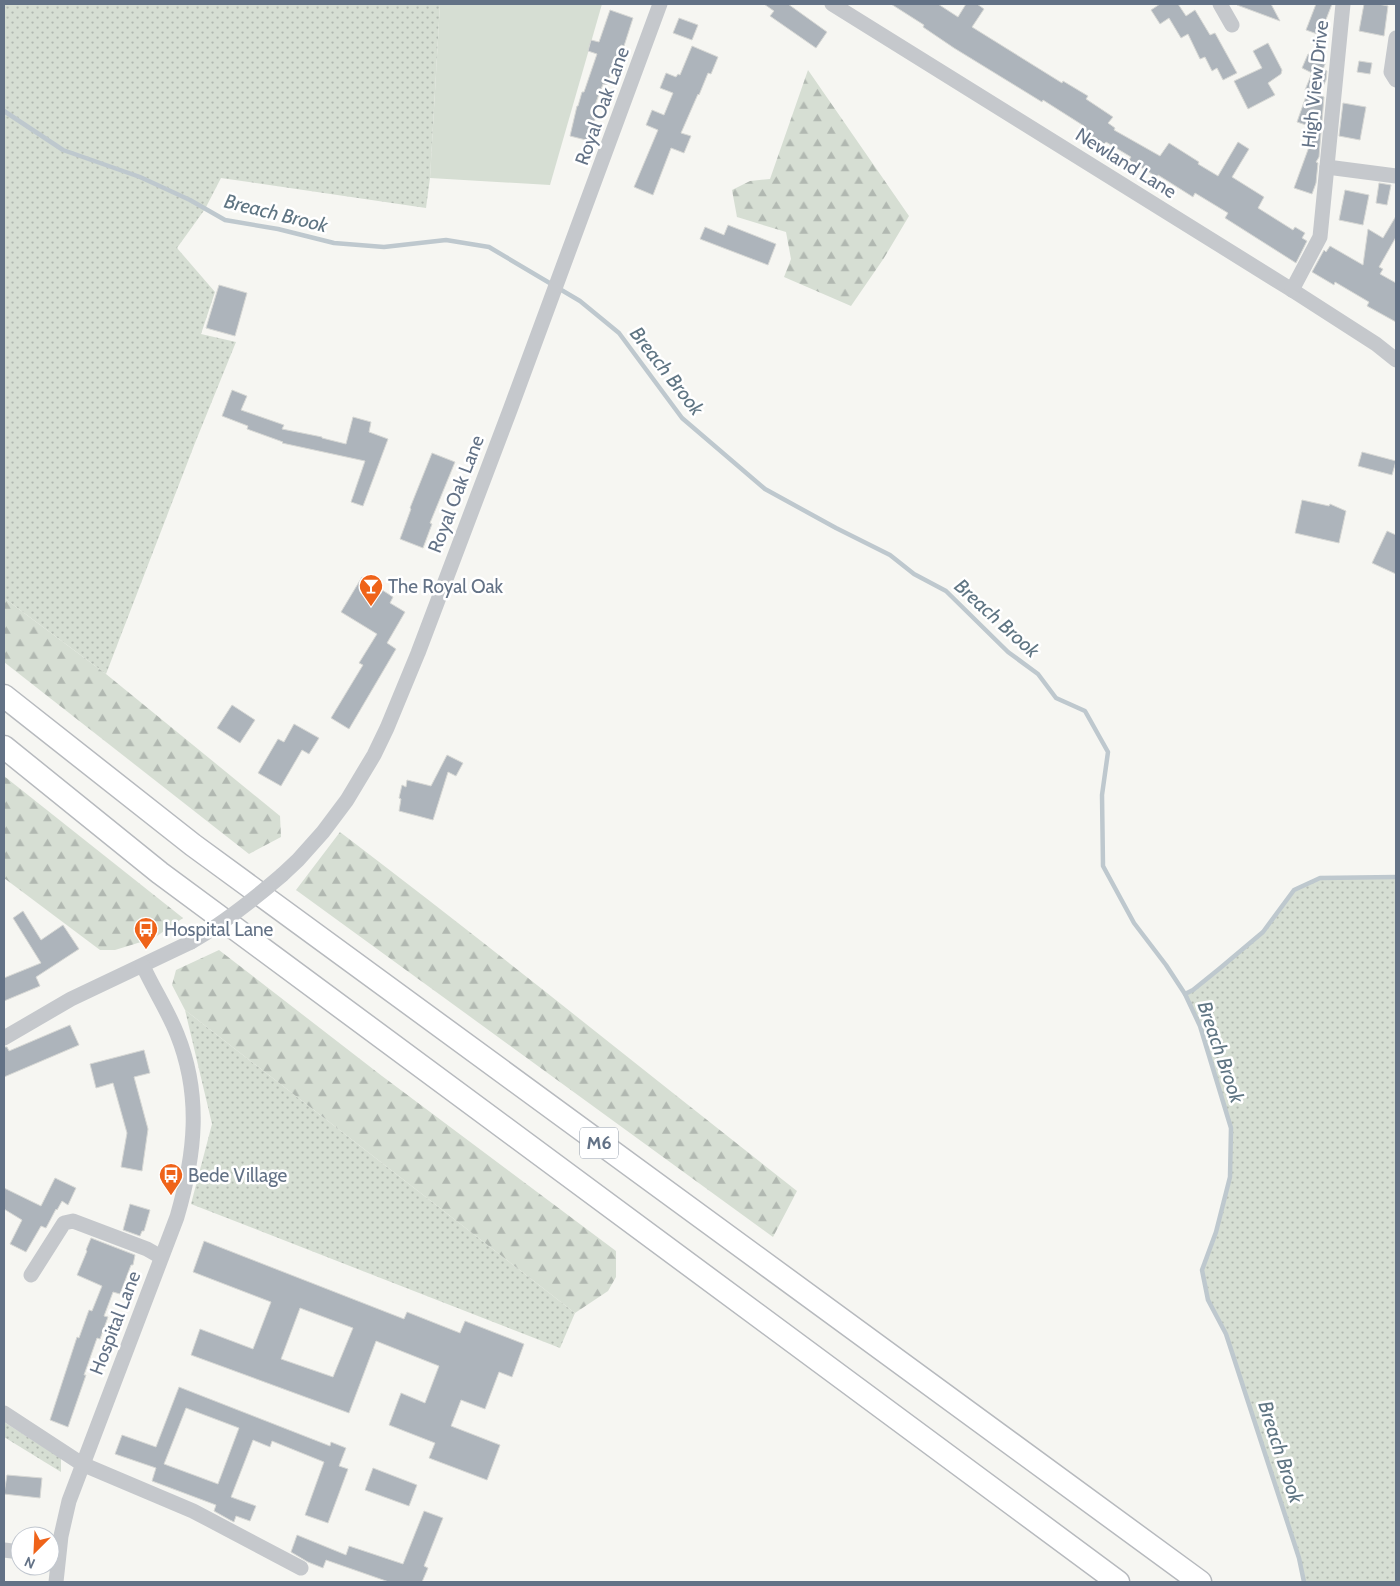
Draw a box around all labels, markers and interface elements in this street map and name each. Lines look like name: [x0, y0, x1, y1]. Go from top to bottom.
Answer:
street label: High View Drive: [1297, 19, 1333, 149]
street label: Royal Oak Lane: [570, 44, 634, 168]
street label: Newland Lane: [1071, 123, 1181, 203]
water label: Breach Brook: [222, 189, 332, 238]
water label: Breach Brook: [625, 322, 710, 421]
street label: Royal Oak Lane: [423, 432, 489, 556]
bar icon: The Royal Oak: [358, 573, 384, 607]
water label: Breach Brook: [950, 574, 1045, 663]
place label: The Royal Oak: [388, 575, 504, 598]
bus stop icon: Hospital Lane: [133, 916, 159, 950]
place label: Hospital Lane: [164, 918, 274, 941]
water label: Breach Brook: [1192, 998, 1250, 1107]
road number: M6: [580, 1128, 618, 1158]
bus stop icon: Bede Village: [158, 1162, 184, 1196]
place label: Bede Village: [188, 1164, 288, 1187]
street label: Hospital Lane: [85, 1268, 145, 1378]
water label: Breach Brook: [1253, 1398, 1309, 1507]
north arrow: [10, 1526, 60, 1576]
text: N: [22, 1553, 38, 1573]

